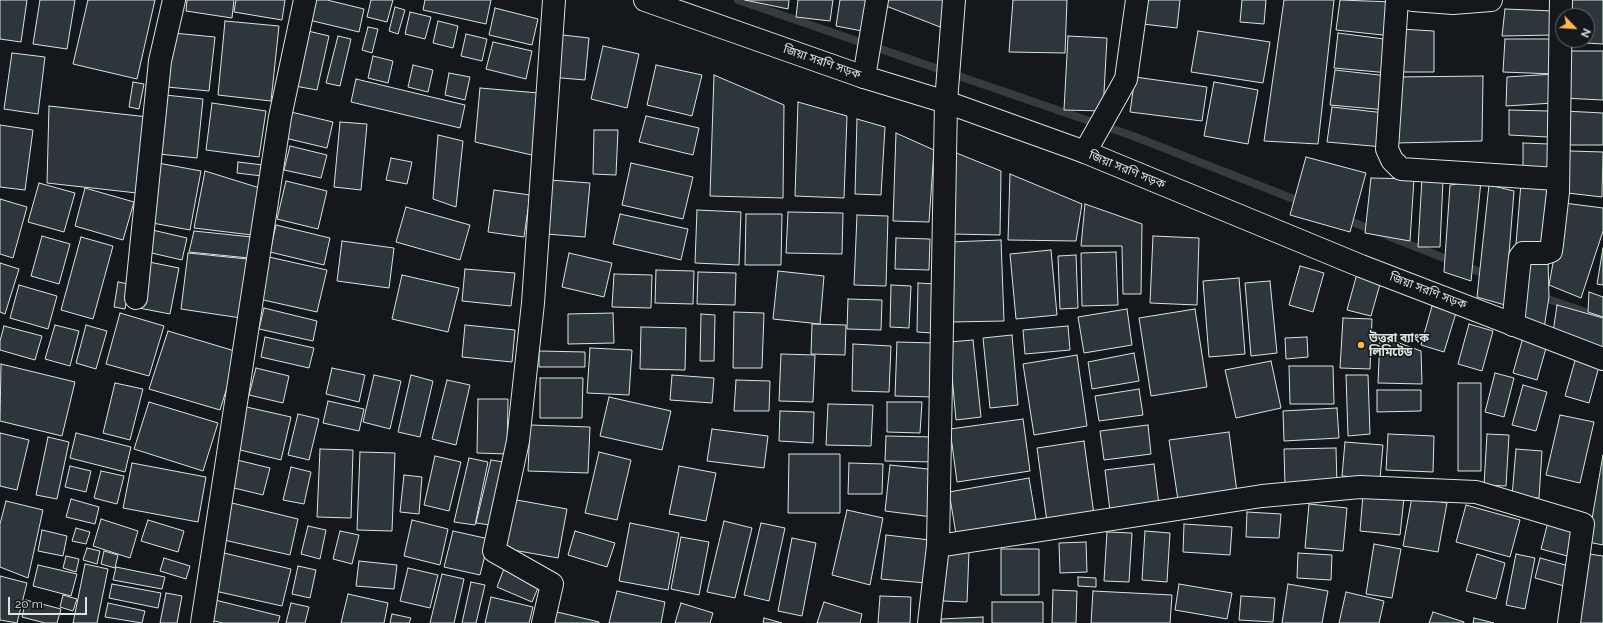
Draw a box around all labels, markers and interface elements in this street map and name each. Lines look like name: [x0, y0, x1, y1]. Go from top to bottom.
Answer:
north arrow: [1555, 8, 1595, 48]
text: N: [1578, 26, 1593, 39]
street label: জিয়া সরণি সড়ক: [781, 42, 863, 82]
street label: জিয়া সরণি সড়ক: [1087, 148, 1167, 192]
street label: জিয়া সরণি সড়ক: [1387, 270, 1469, 312]
place label: উত্তরা ব্যাংক লিমিটেড: [1369, 331, 1429, 359]
marker: উত্তরা ব্যাংক লিমিটেড: [1356, 340, 1366, 350]
scale bar: [10, 589, 89, 615]
text: 20 m: [15, 597, 43, 611]

